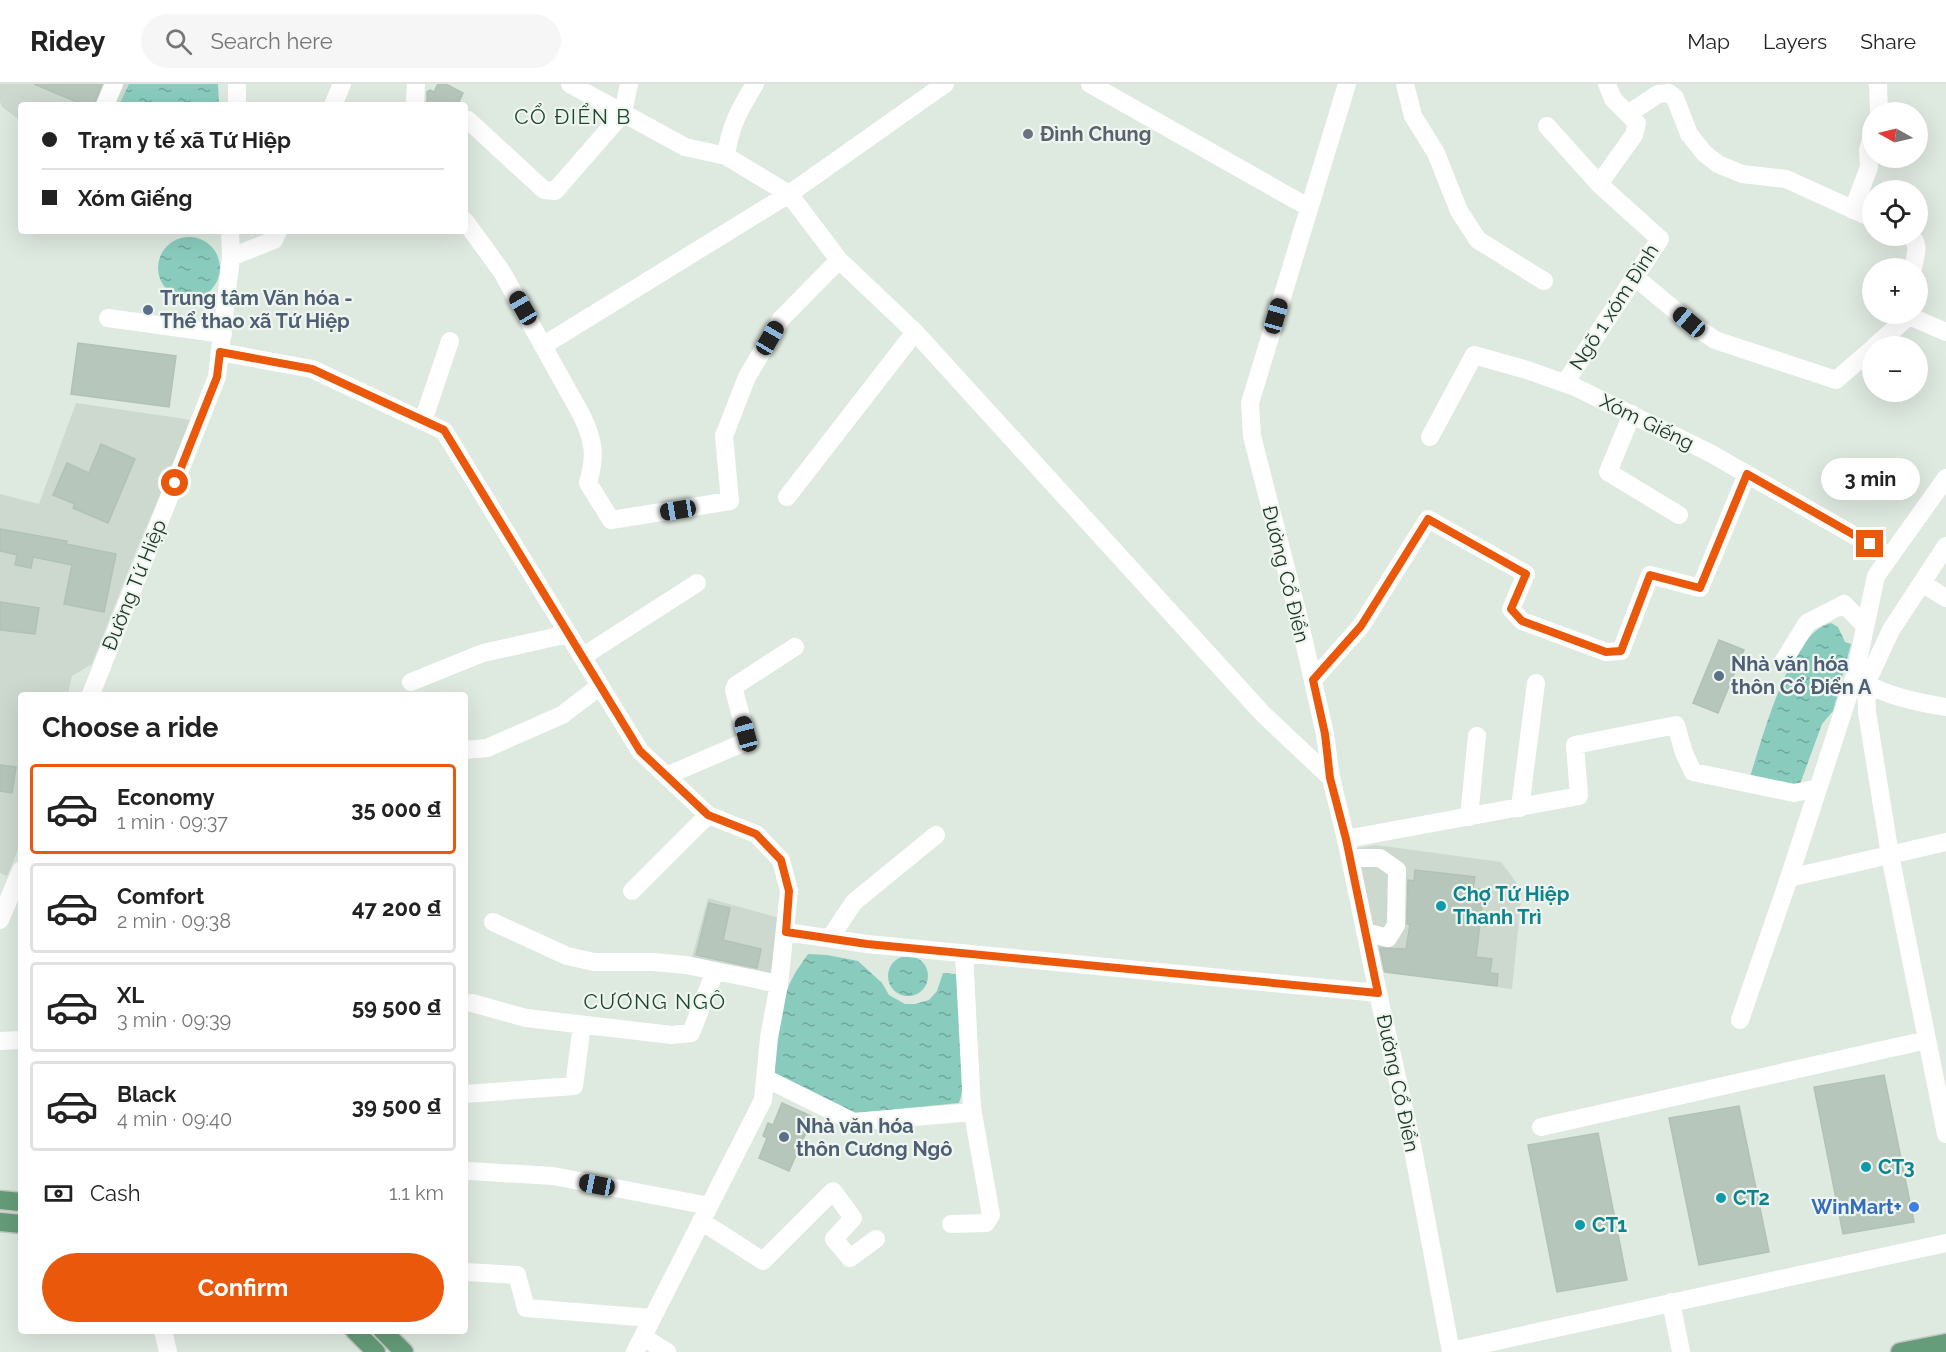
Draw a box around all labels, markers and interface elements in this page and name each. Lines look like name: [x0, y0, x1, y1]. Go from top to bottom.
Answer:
search box: [141, 14, 561, 68]
text: Ridey: [30, 25, 105, 58]
icon: search: [162, 25, 195, 58]
text: Search here: [210, 28, 333, 54]
text: Map: [1687, 29, 1730, 54]
text: Layers: [1763, 29, 1827, 54]
text: Share: [1860, 29, 1916, 54]
north arrow: [1862, 102, 1928, 168]
map controls: [1862, 102, 1928, 402]
district label: CỔ ĐIỂN B: [514, 103, 632, 129]
place label: Đình Chung: [1040, 122, 1151, 146]
text: Trạm y tế xã Tứ Hiệp: [78, 127, 291, 153]
marker: Đình Chung: [1021, 127, 1035, 141]
button: locate: [1862, 180, 1928, 246]
text: Xóm Giếng: [78, 185, 192, 211]
street label: Ngõ 1 xóm Đình: [1564, 239, 1664, 375]
button: +: [1862, 258, 1928, 324]
place label: Trung tâm Văn hóa - Thể thao xã Tứ Hiệp: [160, 286, 353, 333]
car: [506, 288, 540, 328]
car: [1262, 296, 1290, 336]
marker: Trung tâm Văn hóa - Thể thao xã Tứ Hiệp: [141, 303, 155, 317]
car: [1669, 304, 1709, 340]
car: [753, 318, 787, 358]
button: −: [1862, 336, 1928, 402]
street label: Xóm Giếng: [1596, 389, 1698, 455]
callout: 3 min: [1820, 457, 1920, 499]
text: 3 min: [1845, 467, 1896, 491]
route start: [161, 469, 188, 496]
car: [659, 498, 697, 522]
street label: Đường Cổ Điển: [1257, 503, 1315, 645]
street label: Đường Tứ Hiệp: [97, 516, 171, 654]
route end: [1856, 530, 1883, 557]
place label: Nhà văn hóa thôn Cổ Điển A: [1731, 652, 1872, 699]
marker: Nhà văn hóa thôn Cổ Điển A: [1712, 669, 1726, 683]
text: Choose a ride: [42, 712, 218, 743]
car: [733, 714, 759, 754]
icon: car: [45, 782, 99, 836]
text: Economy: [117, 784, 215, 810]
text: 35 000 ₫: [351, 796, 441, 822]
text: 1 min · 09:37: [117, 810, 228, 834]
icon: car: [45, 881, 99, 935]
place label: Chợ Tứ Hiệp Thanh Trì: [1453, 882, 1570, 929]
text: Comfort: [117, 883, 204, 909]
text: 47 200 ₫: [352, 895, 441, 921]
marker: Chợ Tứ Hiệp Thanh Trì: [1434, 899, 1448, 913]
text: 2 min · 09:38: [117, 909, 231, 933]
icon: car: [45, 980, 99, 1034]
text: XL: [117, 982, 144, 1008]
district label: CƯƠNG NGÔ: [583, 989, 727, 1014]
text: 59 500 ₫: [352, 994, 441, 1020]
text: 3 min · 09:39: [117, 1008, 231, 1032]
street label: Đường Cổ Điển: [1372, 1012, 1424, 1154]
icon: car: [45, 1079, 99, 1133]
text: Black: [117, 1081, 176, 1107]
text: 39 500 ₫: [352, 1093, 441, 1119]
text: 4 min · 09:40: [117, 1107, 232, 1131]
place label: Nhà văn hóa thôn Cương Ngô: [796, 1114, 952, 1161]
marker: Nhà văn hóa thôn Cương Ngô: [777, 1130, 791, 1144]
place label: CT3: [1878, 1155, 1915, 1179]
marker: CT3: [1859, 1160, 1873, 1174]
car: [578, 1173, 616, 1197]
icon: cash: [42, 1177, 75, 1210]
text: Cash: [90, 1180, 141, 1206]
text: 1.1 km: [389, 1181, 444, 1205]
place label: CT2: [1733, 1186, 1770, 1210]
marker: CT2: [1714, 1191, 1728, 1205]
place label: WinMart+: [1811, 1195, 1902, 1219]
marker: WinMart+: [1907, 1200, 1921, 1214]
place label: CT1: [1592, 1213, 1627, 1237]
marker: CT1: [1573, 1218, 1587, 1232]
button: Confirm: [42, 1253, 444, 1322]

